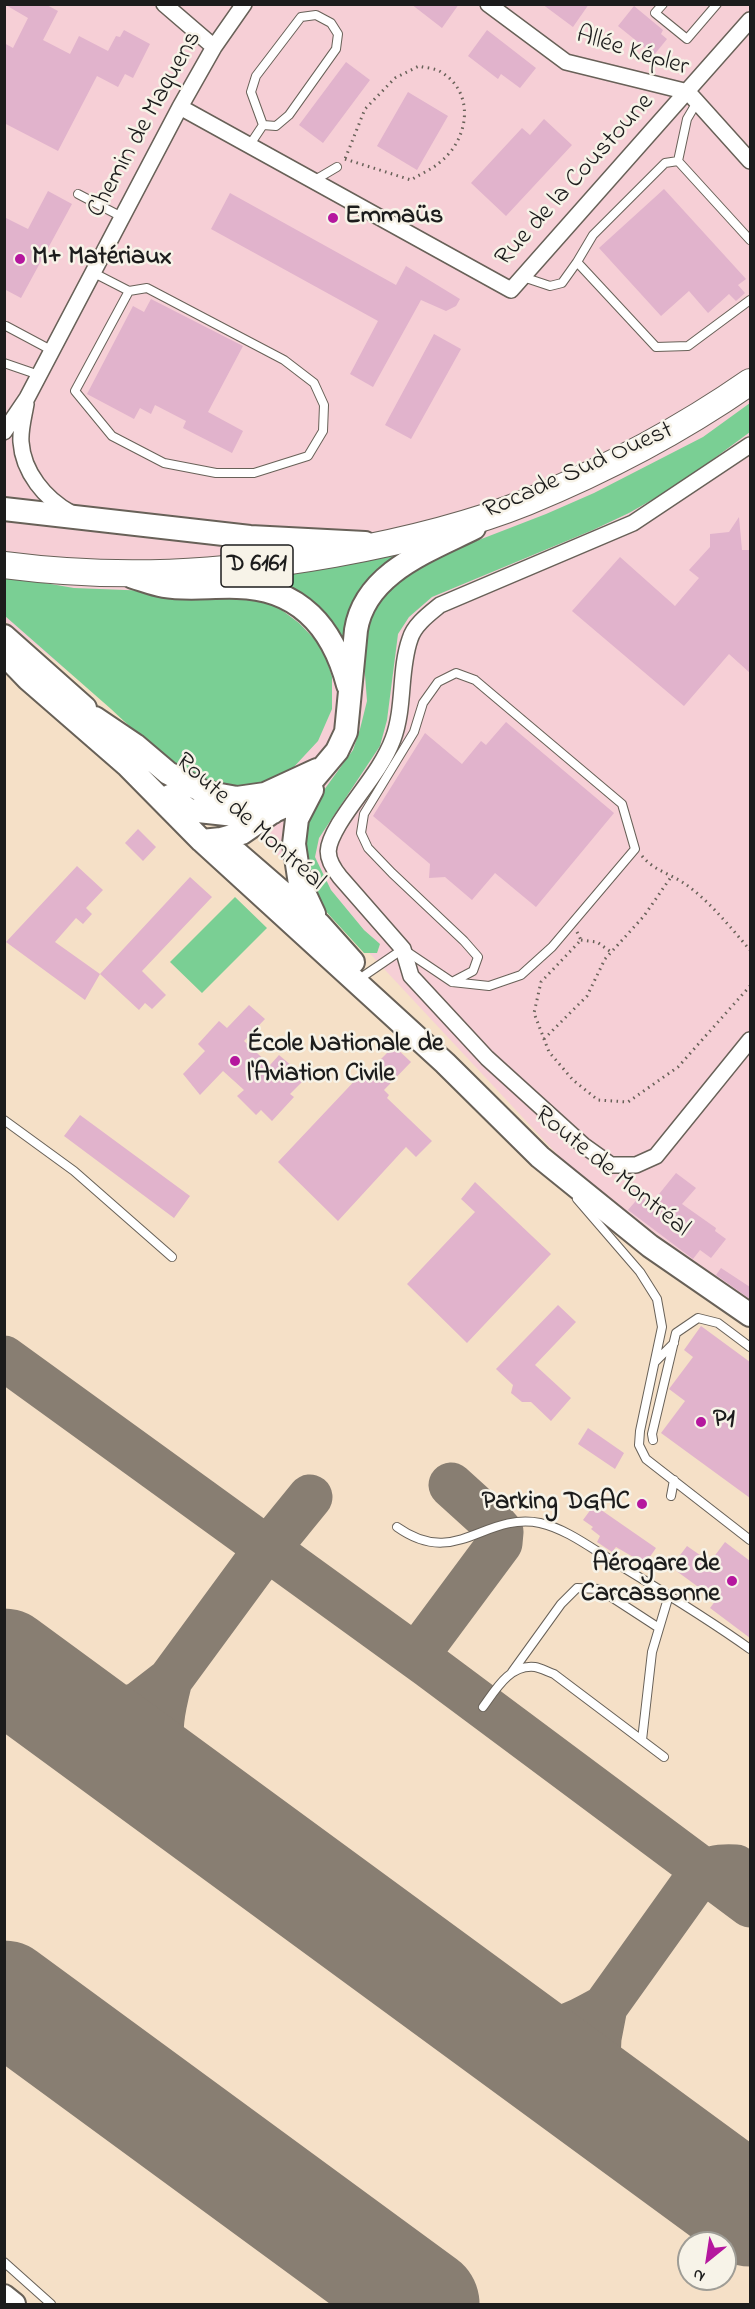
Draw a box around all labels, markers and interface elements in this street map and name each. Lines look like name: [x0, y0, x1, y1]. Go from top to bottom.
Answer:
street label: Allée Képler: [572, 21, 692, 85]
street label: Chemin de Maquens: [82, 26, 210, 224]
street label: Rue de la Coustoune: [490, 88, 662, 274]
place label: Emmaüs: [345, 202, 443, 234]
marker: Emmaüs: [326, 211, 340, 225]
place label: M+ Matériaux: [32, 243, 172, 275]
marker: M+ Matériaux: [13, 252, 27, 266]
street label: Rocade Sud Ouest: [479, 416, 679, 528]
road number: D 6161: [221, 545, 293, 587]
street label: Route de Montréal: [167, 747, 331, 899]
place label: École Nationale de l'Aviation Civile: [247, 1030, 444, 1092]
marker: École Nationale de l'Aviation Civile: [228, 1054, 242, 1068]
street label: Route de Montréal: [527, 1101, 695, 1245]
place label: P1: [713, 1406, 735, 1438]
marker: P1: [694, 1415, 708, 1429]
place label: Parking DGAC: [482, 1488, 630, 1520]
marker: Parking DGAC: [635, 1497, 649, 1511]
place label: Aérogare de Carcassonne: [581, 1550, 720, 1612]
marker: Aérogare de Carcassonne: [725, 1574, 739, 1588]
north arrow: [677, 2231, 737, 2291]
text: N: [688, 2262, 710, 2288]

